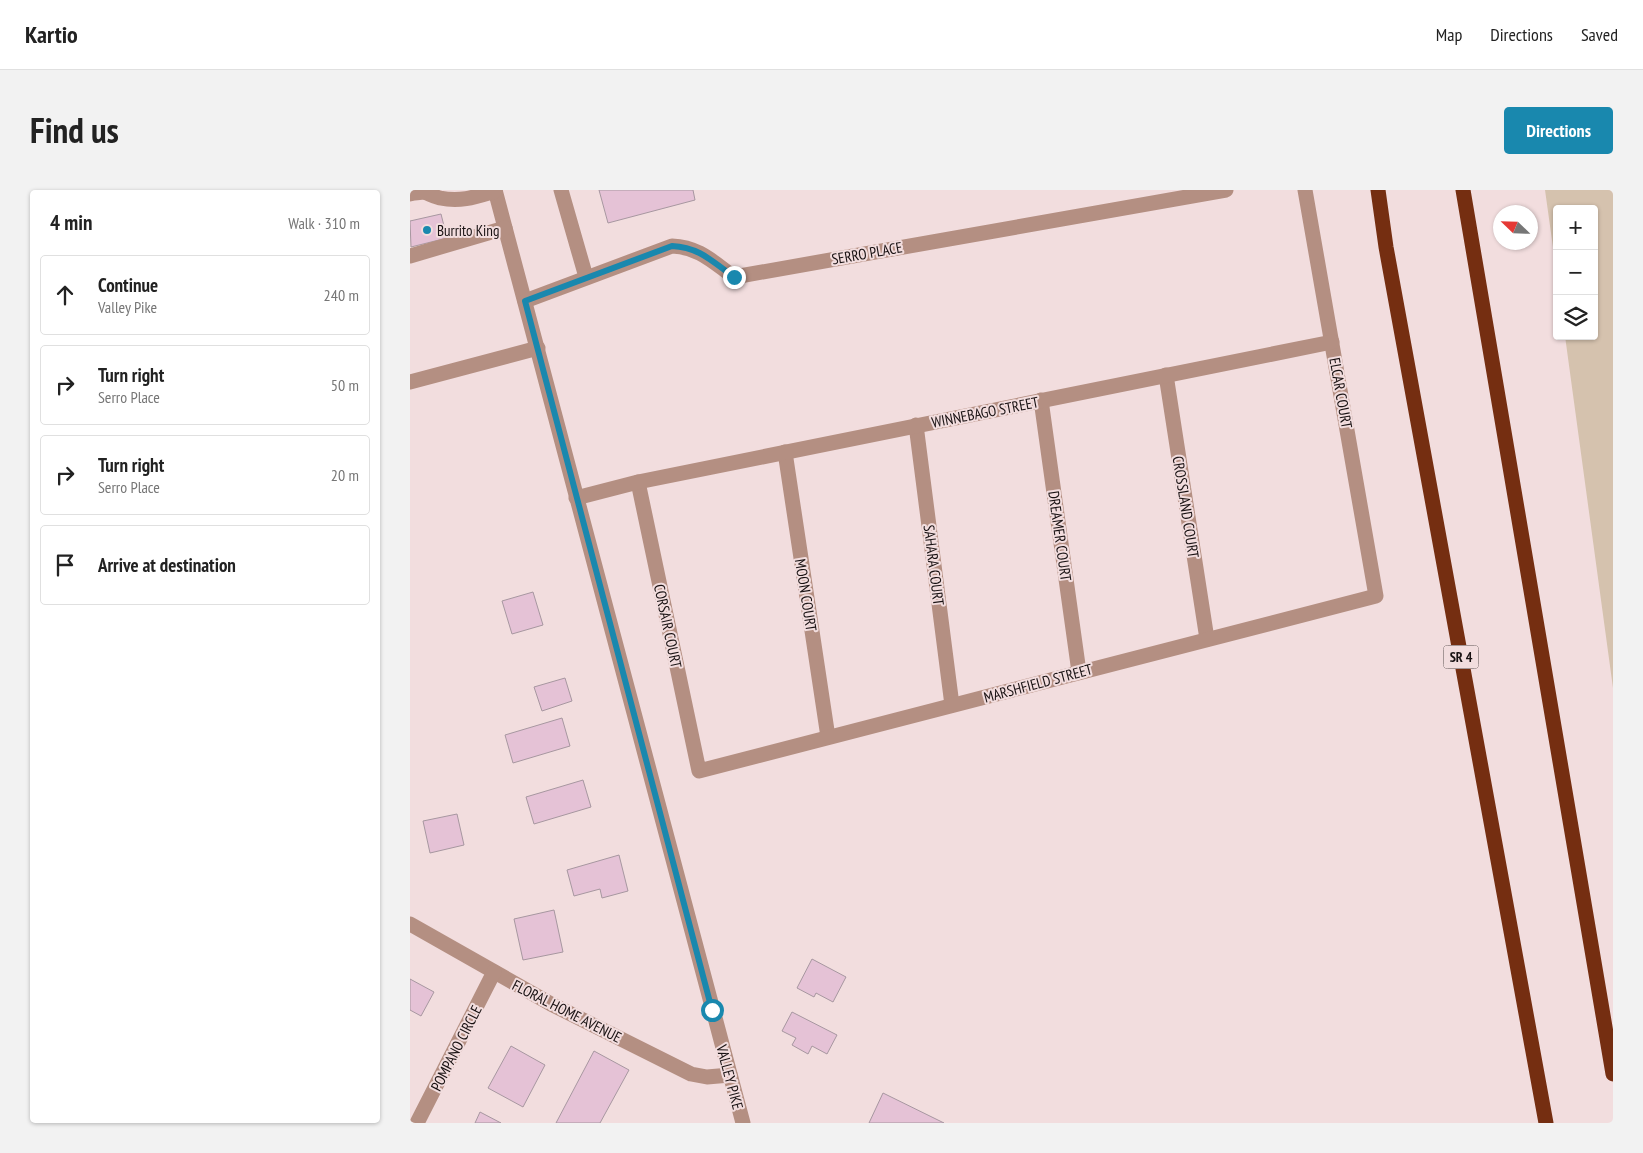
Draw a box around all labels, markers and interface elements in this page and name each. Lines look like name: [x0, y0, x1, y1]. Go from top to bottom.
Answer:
text: Kartio: [25, 19, 78, 50]
text: Map: [1436, 23, 1462, 46]
text: Directions: [1490, 23, 1553, 46]
text: Saved: [1581, 23, 1618, 46]
text: Find us: [30, 107, 119, 153]
button: Directions: [1504, 107, 1613, 154]
north arrow: [1493, 205, 1538, 250]
map controls: [1553, 205, 1598, 340]
button: +: [1553, 205, 1598, 250]
text: 4 min: [50, 209, 92, 236]
text: Walk · 310 m: [288, 213, 360, 233]
place label: Burrito King: [437, 221, 499, 240]
marker: Burrito King: [421, 224, 433, 236]
street label: SERRO PLACE: [830, 237, 904, 269]
button: −: [1553, 250, 1598, 295]
route end: [723, 266, 746, 289]
text: Continue: [98, 273, 158, 297]
icon: ahead: [51, 281, 79, 309]
text: 240 m: [324, 285, 359, 305]
button: layers: [1553, 295, 1598, 340]
text: Valley Pike: [98, 297, 157, 317]
street label: ELCAR COURT: [1325, 356, 1357, 430]
text: Turn right: [98, 363, 164, 387]
icon: right: [51, 371, 79, 399]
text: 50 m: [331, 375, 359, 395]
text: Serro Place: [98, 387, 160, 407]
street label: WINNEBAGO STREET: [930, 392, 1040, 432]
text: Turn right: [98, 453, 164, 477]
street label: CROSSLAND COURT: [1169, 455, 1203, 560]
icon: right: [51, 461, 79, 489]
text: 20 m: [331, 465, 359, 485]
text: Serro Place: [98, 477, 160, 497]
street label: DREAMER COURT: [1044, 490, 1076, 583]
street label: SAHARA COURT: [920, 524, 948, 607]
icon: arrive: [51, 551, 79, 579]
text: Arrive at destination: [98, 553, 236, 577]
street label: MOON COURT: [791, 557, 821, 633]
street label: CORSAIR COURT: [650, 582, 686, 670]
road number: SR 4: [1444, 646, 1478, 668]
street label: MARSHFIELD STREET: [982, 659, 1095, 707]
street label: FLORAL HOME AVENUE: [509, 975, 625, 1047]
route start: [701, 999, 724, 1022]
street label: POMPANO CIRCLE: [426, 1002, 486, 1094]
street label: VALLEY PIKE: [712, 1042, 748, 1111]

